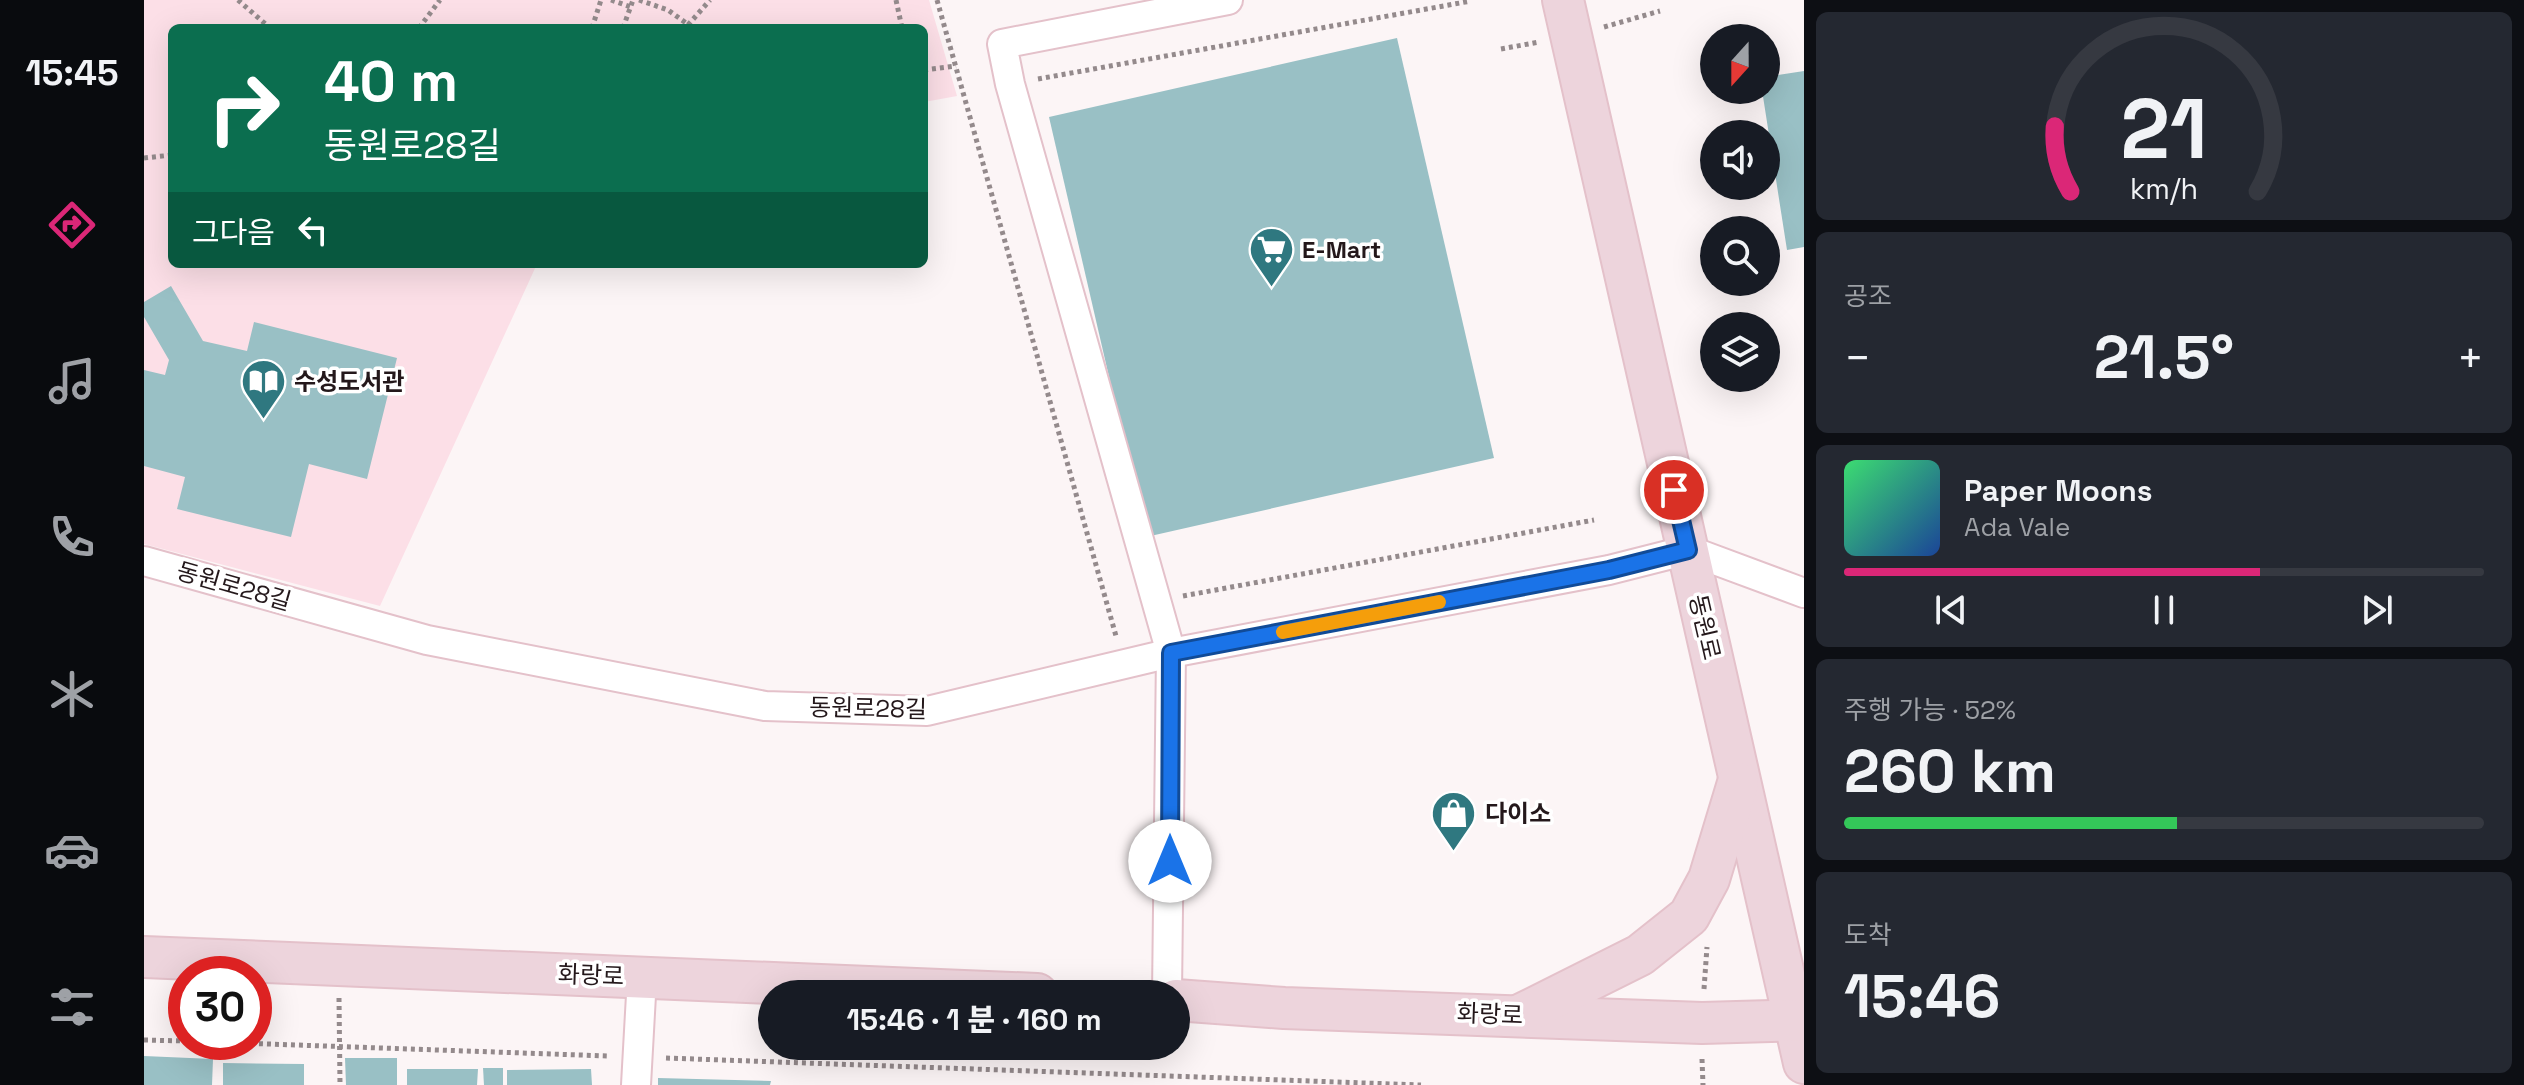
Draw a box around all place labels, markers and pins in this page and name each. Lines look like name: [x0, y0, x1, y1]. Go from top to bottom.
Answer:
supermarket icon: E-Mart: [1247, 225, 1295, 288]
place label: E-Mart: [1302, 234, 1381, 265]
library icon: 수성도서관: [239, 357, 287, 420]
place label: 수성도서관: [294, 366, 404, 397]
pin: [1640, 456, 1708, 524]
shop icon: 다이소: [1430, 789, 1478, 852]
place label: 다이소: [1485, 798, 1551, 829]

